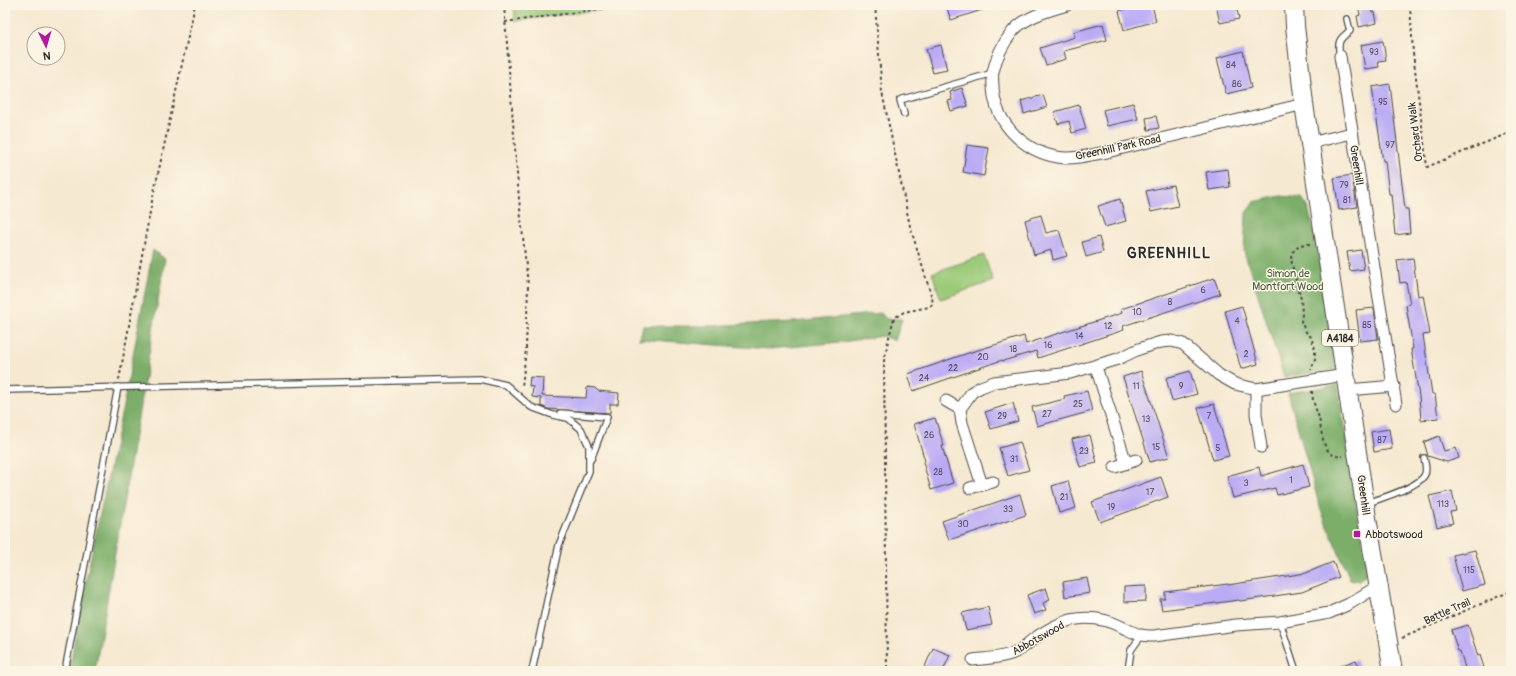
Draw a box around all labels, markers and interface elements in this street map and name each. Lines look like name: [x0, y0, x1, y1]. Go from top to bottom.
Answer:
north arrow: [26, 26, 66, 66]
house number: 93: [1369, 47, 1379, 58]
text: N: [42, 49, 51, 62]
house number: 84: [1226, 60, 1237, 71]
house number: 86: [1232, 79, 1242, 90]
house number: 95: [1378, 97, 1388, 108]
street label: Orchard Walk: [1405, 101, 1426, 162]
street label: Greenhill Park Road: [1074, 132, 1162, 163]
house number: 97: [1385, 140, 1395, 151]
street label: Greenhill: [1347, 144, 1366, 186]
house number: 79: [1339, 180, 1349, 191]
house number: 81: [1343, 195, 1351, 206]
district label: GREENHILL: [1127, 244, 1211, 263]
park label: Simon de Montfort Wood: [1252, 267, 1324, 293]
house number: 6: [1200, 285, 1206, 296]
house number: 8: [1168, 297, 1173, 308]
house number: 10: [1132, 307, 1142, 318]
house number: 4: [1234, 316, 1240, 327]
house number: 85: [1362, 320, 1372, 331]
house number: 12: [1104, 321, 1112, 332]
road number: A4184: [1322, 330, 1358, 346]
house number: 14: [1075, 331, 1084, 342]
house number: 16: [1044, 340, 1052, 351]
house number: 18: [1009, 344, 1017, 355]
house number: 2: [1243, 349, 1249, 360]
house number: 20: [977, 352, 989, 363]
house number: 22: [948, 363, 958, 374]
house number: 24: [919, 373, 930, 384]
house number: 11: [1132, 381, 1140, 392]
house number: 9: [1179, 381, 1184, 392]
house number: 25: [1073, 399, 1083, 410]
house number: 27: [1042, 409, 1052, 420]
house number: 29: [997, 411, 1007, 422]
house number: 7: [1207, 411, 1212, 422]
house number: 13: [1142, 414, 1150, 425]
house number: 26: [924, 430, 934, 441]
house number: 87: [1377, 435, 1387, 446]
house number: 15: [1152, 442, 1160, 453]
house number: 5: [1216, 443, 1221, 454]
house number: 23: [1079, 446, 1089, 457]
house number: 31: [1010, 454, 1018, 465]
house number: 28: [933, 467, 943, 478]
street label: Greenhill: [1354, 474, 1373, 516]
house number: 1: [1289, 475, 1293, 486]
house number: 3: [1243, 478, 1249, 489]
house number: 17: [1146, 487, 1154, 498]
house number: 21: [1060, 492, 1068, 503]
house number: 113: [1437, 499, 1449, 510]
house number: 19: [1107, 502, 1115, 513]
house number: 33: [1003, 504, 1013, 515]
house number: 30: [957, 519, 969, 530]
place label: Abbotswood: [1365, 528, 1423, 541]
marker: Abbotswood: [1352, 529, 1362, 539]
house number: 115: [1463, 565, 1475, 576]
street label: Battle Trail: [1422, 595, 1473, 628]
street label: Abbotswood: [1010, 619, 1067, 658]

